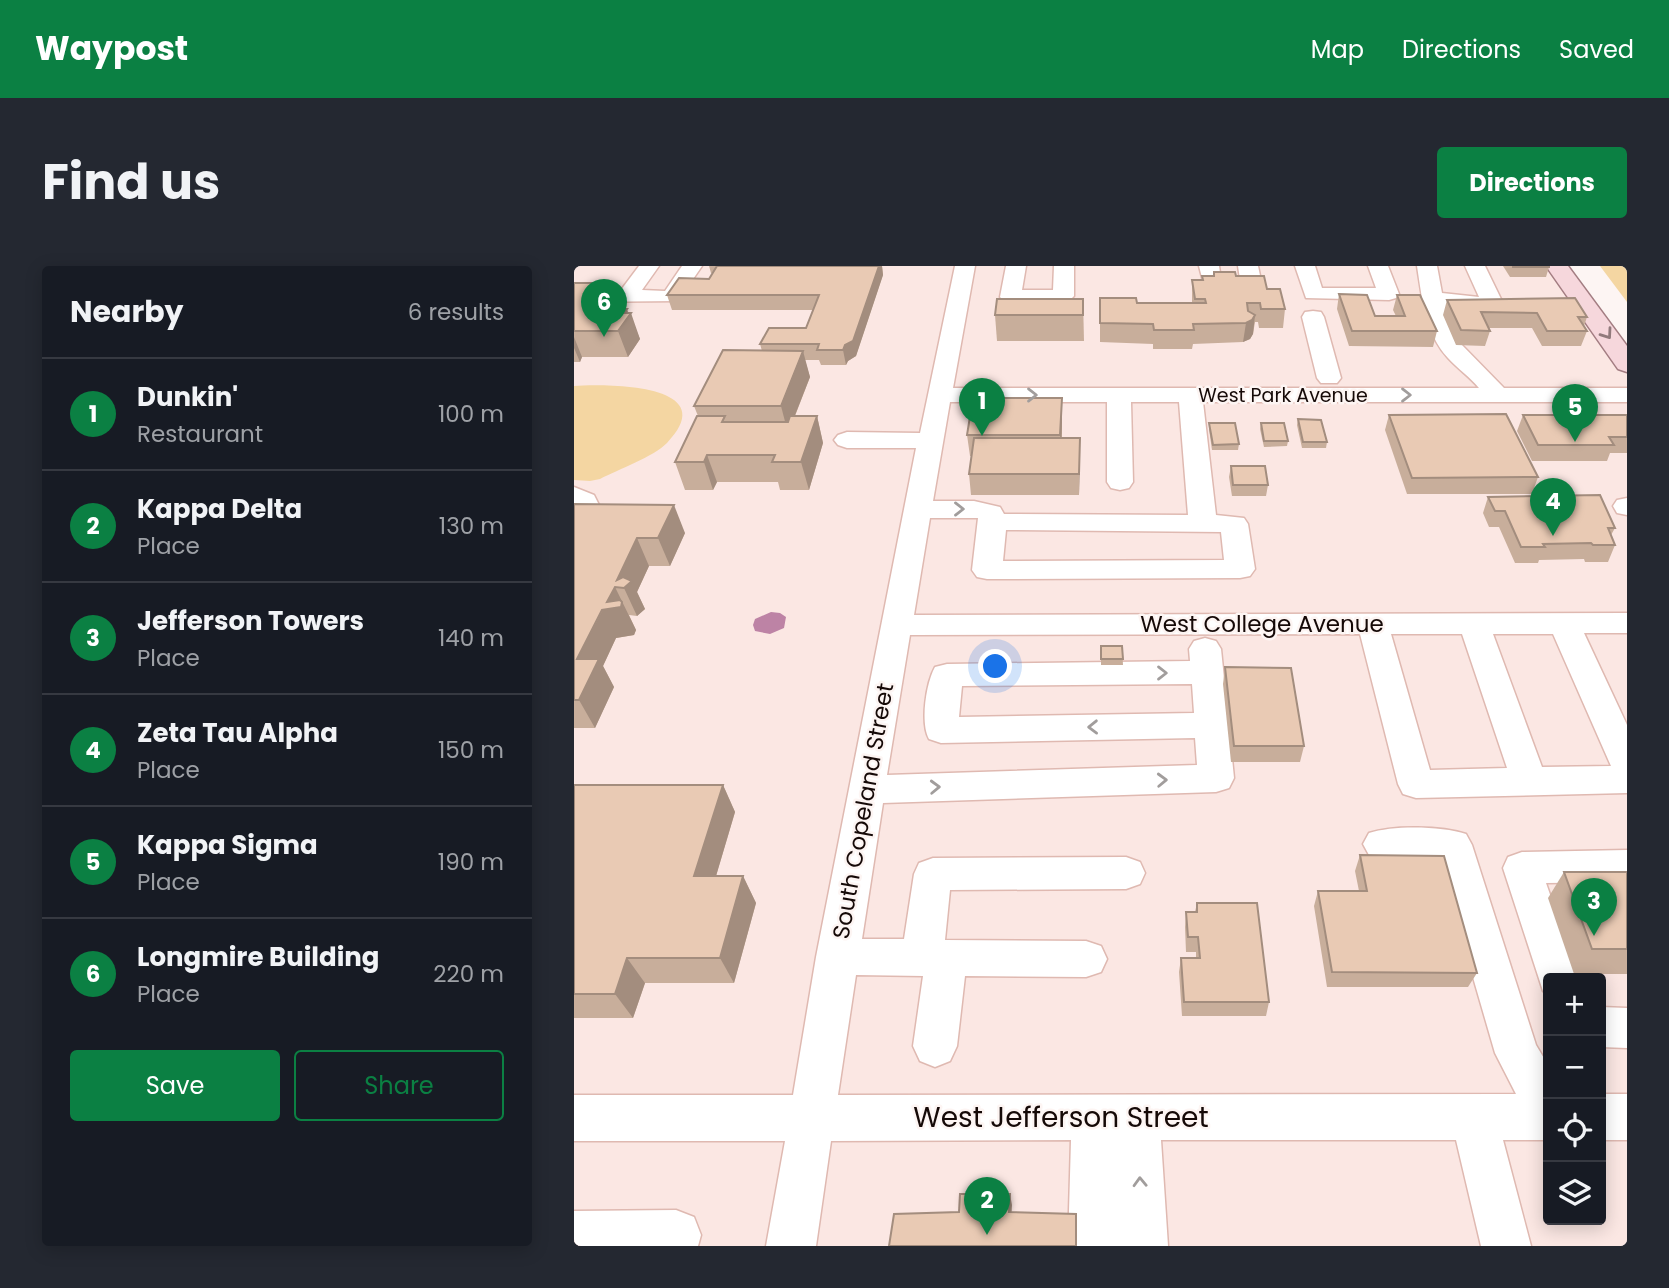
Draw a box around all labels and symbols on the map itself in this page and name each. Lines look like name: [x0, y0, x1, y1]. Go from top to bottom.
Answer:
pin: 6: [581, 279, 627, 337]
one-way arrow: [1599, 326, 1611, 339]
pin: 1: [959, 378, 1005, 436]
street label: West Park Avenue: [1198, 382, 1368, 409]
pin: 5: [1552, 384, 1598, 442]
one-way arrow: [1027, 387, 1038, 403]
one-way arrow: [1402, 387, 1412, 403]
pin: 4: [1530, 478, 1576, 536]
one-way arrow: [954, 501, 965, 517]
street label: West College Avenue: [1140, 608, 1384, 640]
your location: [978, 649, 1012, 683]
one-way arrow: [1157, 665, 1168, 681]
street label: South Copeland Street: [825, 680, 901, 942]
one-way arrow: [1087, 720, 1098, 735]
one-way arrow: [1157, 773, 1168, 788]
one-way arrow: [930, 780, 941, 795]
pin: 3: [1571, 878, 1617, 936]
street label: West Jefferson Street: [913, 1098, 1209, 1137]
one-way arrow: [1132, 1176, 1147, 1187]
pin: 2: [964, 1177, 1010, 1235]

